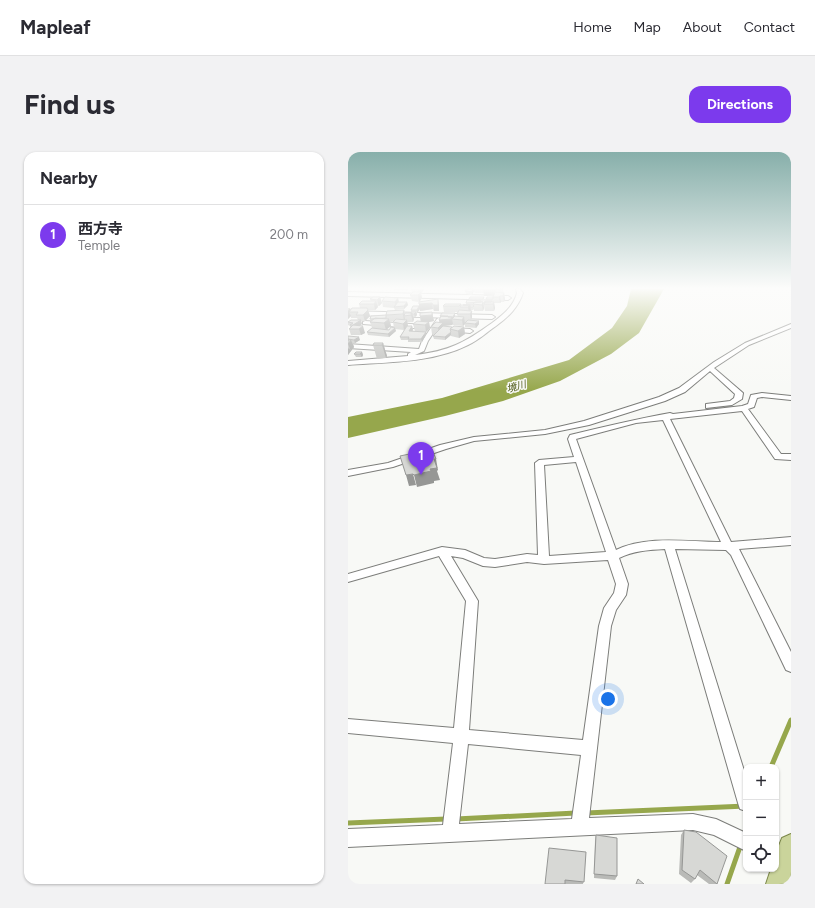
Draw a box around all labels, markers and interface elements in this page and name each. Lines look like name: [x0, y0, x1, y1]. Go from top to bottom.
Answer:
text: Mapleaf: [20, 16, 91, 39]
text: Home: [573, 19, 612, 36]
text: Map: [634, 19, 661, 36]
text: About: [683, 19, 722, 36]
text: Contact: [744, 19, 795, 36]
button: Directions: [689, 86, 791, 123]
text: Find us: [24, 87, 115, 121]
text: Nearby: [40, 168, 98, 188]
text: 西方寺: [78, 220, 123, 238]
text: 1: [50, 227, 56, 242]
text: 200 m: [270, 227, 308, 242]
text: Temple: [78, 238, 120, 253]
water label: 境川: [505, 377, 528, 395]
pin: 1: [408, 442, 434, 475]
your location: [598, 689, 618, 709]
map controls: [743, 764, 779, 872]
button: +: [743, 764, 779, 800]
button: −: [743, 800, 779, 836]
button: locate: [743, 836, 779, 872]

